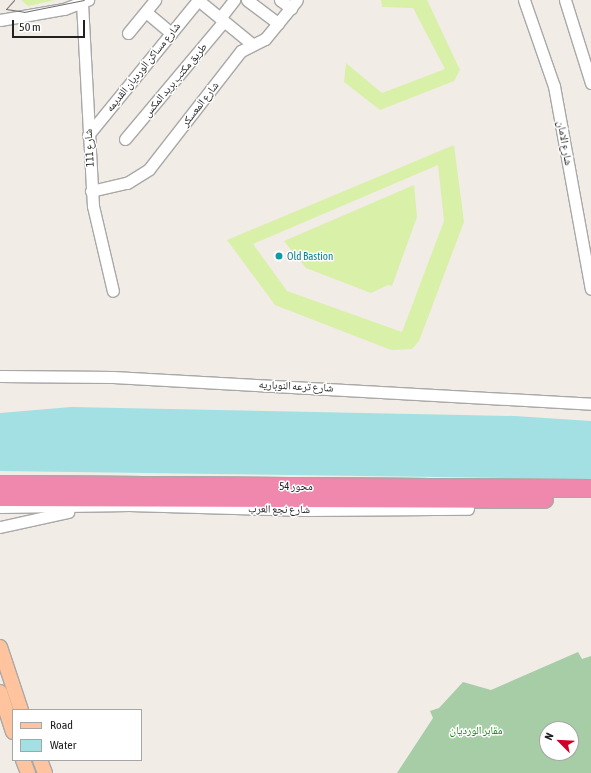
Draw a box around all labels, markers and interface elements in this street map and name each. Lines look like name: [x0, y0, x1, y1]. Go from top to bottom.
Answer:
scale bar: [14, 12, 87, 38]
text: 50 m: [19, 20, 41, 34]
street label: شارع مساكن الورديان القديمه: [103, 20, 183, 114]
street label: طريق مكتب بريد المكس: [140, 40, 210, 120]
street label: شارع المعسكر: [178, 79, 222, 129]
street label: شارع الامان: [555, 120, 575, 166]
street label: شارع 111: [81, 129, 97, 167]
place label: Old Bastion: [287, 249, 333, 263]
marker: Old Bastion: [274, 251, 284, 261]
street label: شارع ترعه النوباريه: [258, 377, 334, 395]
street label: محور 54: [279, 479, 313, 493]
street label: شارع نجع العرب: [248, 502, 310, 516]
legend: [12, 709, 142, 761]
text: Road: [50, 718, 73, 732]
north arrow: [539, 721, 579, 761]
park label: مقابر الورديان: [450, 723, 502, 737]
text: N: [542, 731, 556, 742]
text: Water: [50, 738, 76, 752]

